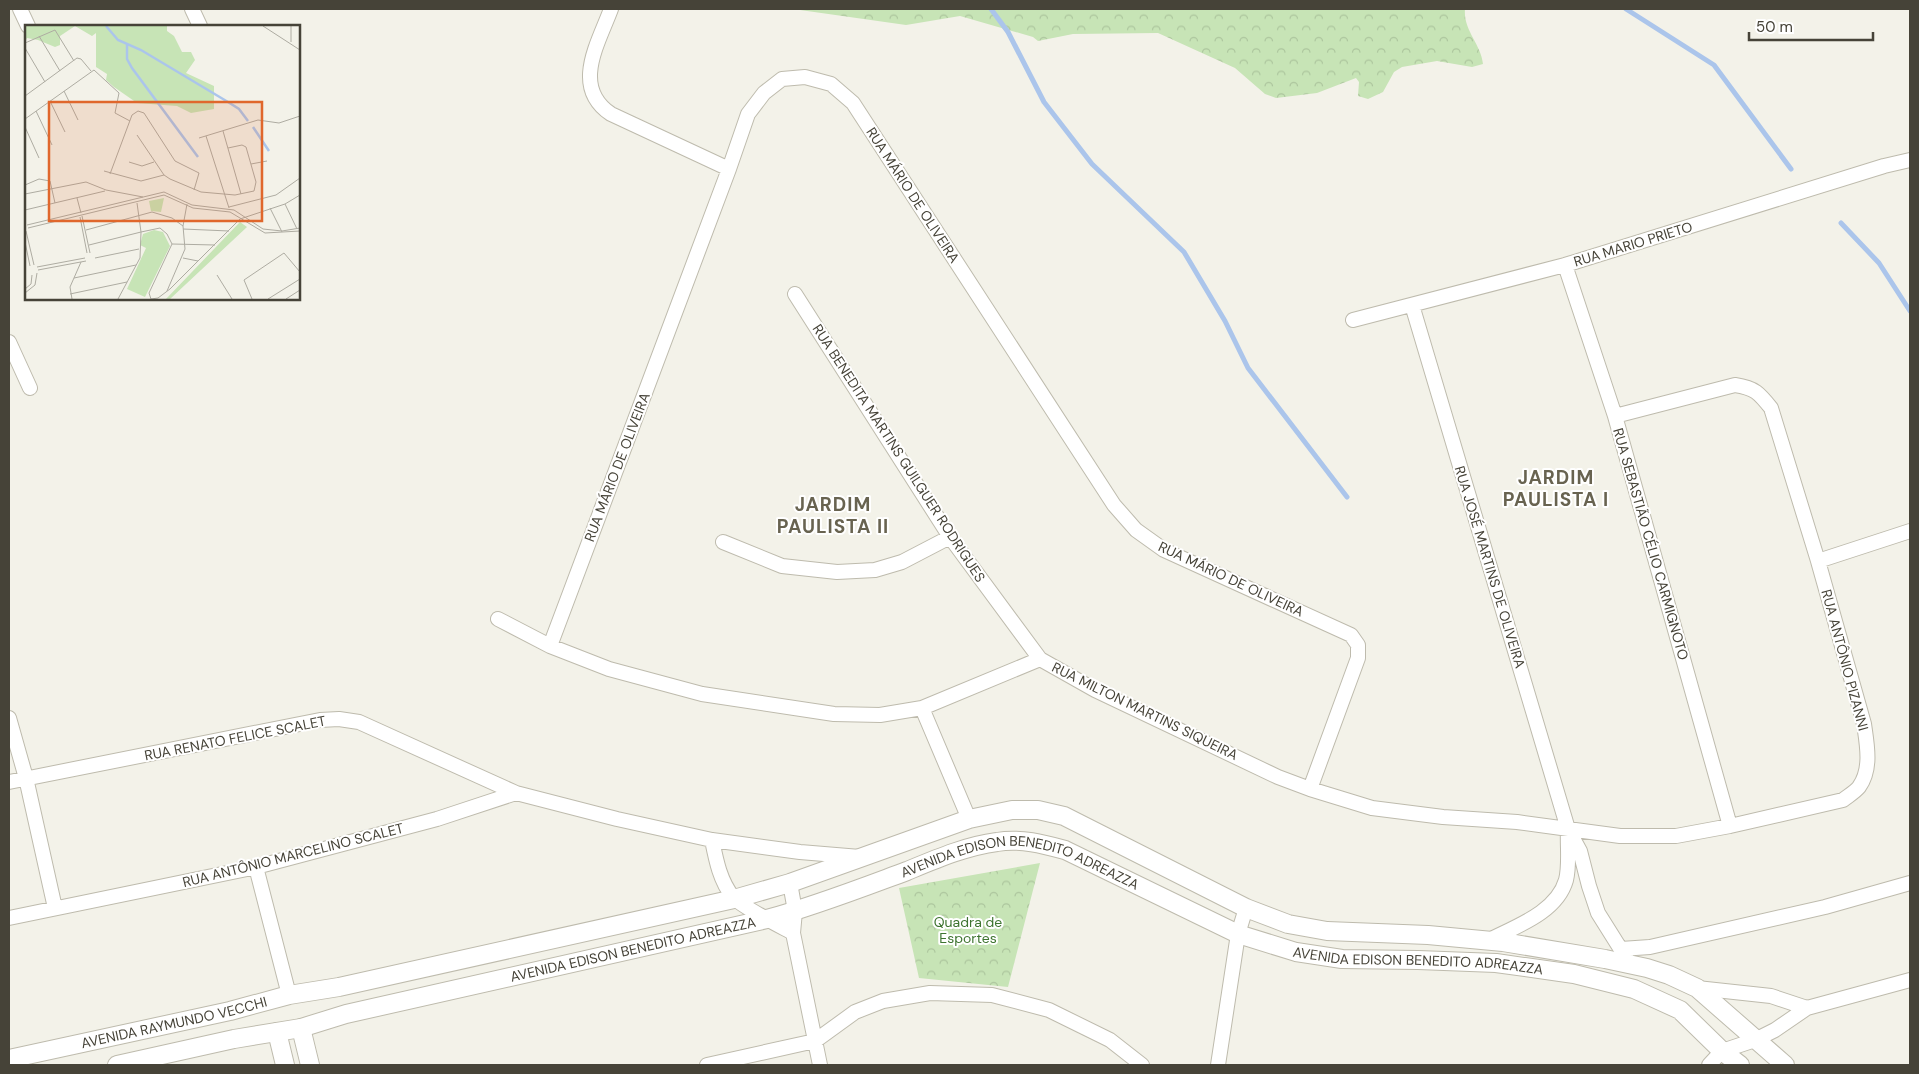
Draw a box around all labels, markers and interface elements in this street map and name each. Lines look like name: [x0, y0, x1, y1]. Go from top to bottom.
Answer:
scale bar: [1749, 10, 1873, 42]
text: 50 m: [1756, 17, 1793, 37]
inset map: [25, 25, 300, 300]
street label: RUA MÁRIO DE OLIVEIRA: [862, 124, 964, 266]
street label: RUA MARIO PRIETO: [1571, 217, 1695, 271]
street label: RUA BENEDITA MARTINS GUILGUER RODRIGUES: [809, 321, 989, 585]
street label: RUA MÁRIO DE OLIVEIRA: [580, 390, 654, 544]
street label: RUA SEBASTIÃO CÉLIO CARMIGNOTO: [1609, 426, 1693, 662]
street label: RUA JOSÉ MARTINS DE OLIVEIRA: [1451, 464, 1529, 670]
district label: JARDIM PAULISTA I: [1503, 465, 1609, 512]
district label: JARDIM PAULISTA II: [777, 492, 889, 539]
street label: RUA MÁRIO DE OLIVEIRA: [1155, 537, 1307, 621]
street label: RUA ANTÔNIO PIZANNI: [1817, 587, 1873, 733]
street label: RUA MILTON MARTINS SIQUEIRA: [1049, 658, 1241, 764]
street label: RUA RENATO FELICE SCALET: [143, 712, 327, 764]
street label: RUA ANTÔNIO MARCELINO SCALET: [181, 819, 406, 891]
text: AVENIDA EDISON BENEDITO ADREAZZA: [898, 832, 1142, 894]
street label: AVENIDA EDISON BENEDITO ADREAZZA: [894, 867, 1146, 897]
street label: AVENIDA EDISON BENEDITO ADREAZZA: [508, 913, 757, 986]
park label: Quadra de Esportes: [934, 913, 1002, 947]
street label: AVENIDA EDISON BENEDITO ADREAZZA: [1292, 943, 1544, 979]
street label: AVENIDA RAYMUNDO VECCHI: [79, 992, 269, 1052]

